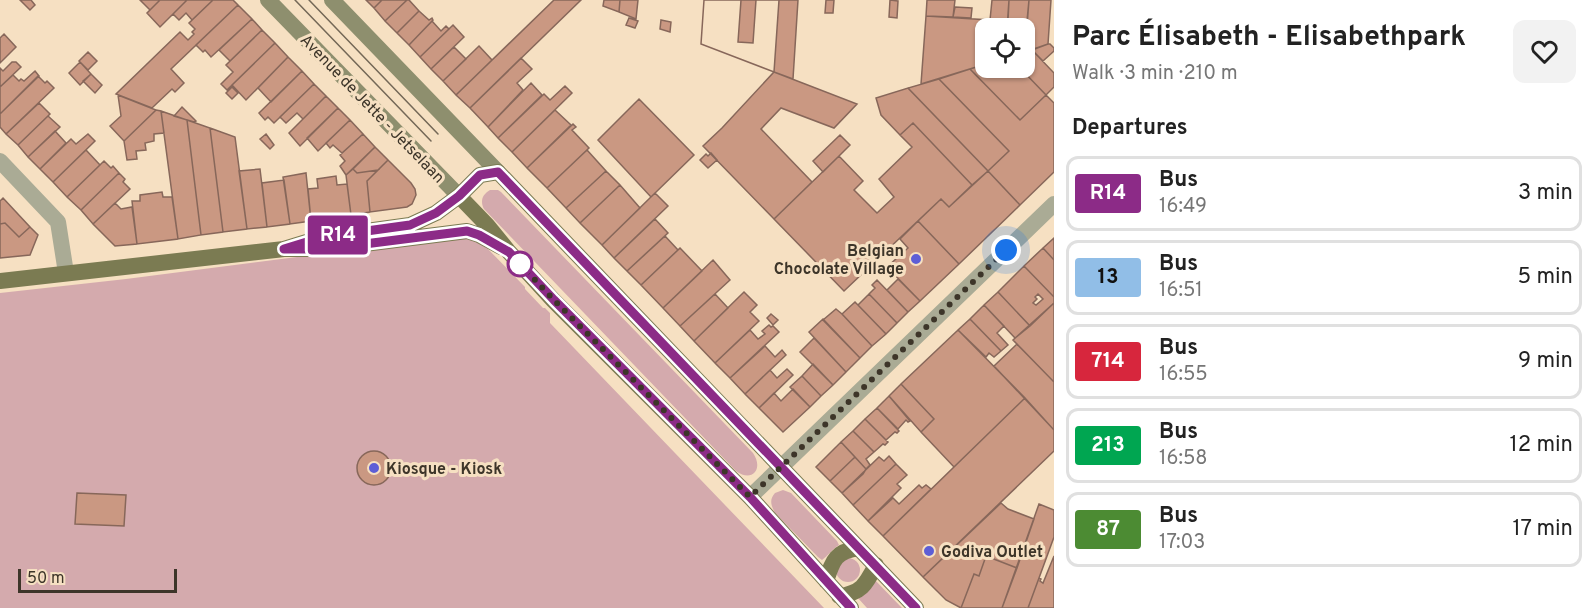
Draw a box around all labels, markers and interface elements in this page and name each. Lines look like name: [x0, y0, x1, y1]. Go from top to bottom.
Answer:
map controls: [975, 18, 1035, 78]
button: locate: [975, 18, 1035, 78]
text: Parc Élisabeth - Elisabethpark: [1072, 20, 1466, 56]
button: heart: [1513, 20, 1576, 83]
street label: Avenue de Jette - Jetselaan: [295, 31, 448, 188]
text: Walk · 3 min · 210 m: [1072, 61, 1238, 87]
text: Departures: [1072, 115, 1188, 142]
text: Bus: [1159, 167, 1198, 194]
text: R14: [1090, 180, 1126, 207]
text: 3 min: [1518, 180, 1573, 207]
text: 16:49: [1159, 194, 1207, 220]
line badge: R14: [304, 216, 372, 254]
text: R14: [320, 222, 356, 249]
your location: [991, 235, 1021, 265]
place label: Belgian Chocolate Village: [774, 242, 904, 280]
unlabelled marker: [507, 251, 533, 277]
text: Bus: [1159, 251, 1198, 278]
marker: Belgian Chocolate Village: [909, 252, 923, 266]
text: 13: [1098, 264, 1119, 291]
text: 5 min: [1518, 264, 1573, 291]
text: 16:51: [1159, 278, 1203, 304]
text: Bus: [1159, 335, 1198, 362]
text: 714: [1091, 348, 1125, 375]
text: 9 min: [1518, 348, 1573, 375]
text: 16:55: [1159, 362, 1208, 388]
text: Bus: [1159, 419, 1198, 446]
text: 213: [1091, 432, 1125, 459]
text: 12 min: [1510, 432, 1573, 459]
text: 16:58: [1159, 446, 1208, 472]
place label: Kiosque - Kiosk: [386, 460, 502, 480]
marker: Kiosque - Kiosk: [367, 461, 381, 475]
text: Bus: [1159, 503, 1198, 530]
text: 87: [1096, 516, 1120, 543]
text: 17 min: [1513, 516, 1573, 543]
text: 17:03: [1159, 530, 1205, 556]
place label: Godiva Outlet: [941, 543, 1043, 563]
marker: Godiva Outlet: [922, 544, 936, 558]
scale bar: [18, 566, 177, 594]
text: 50 m: [27, 569, 65, 589]

